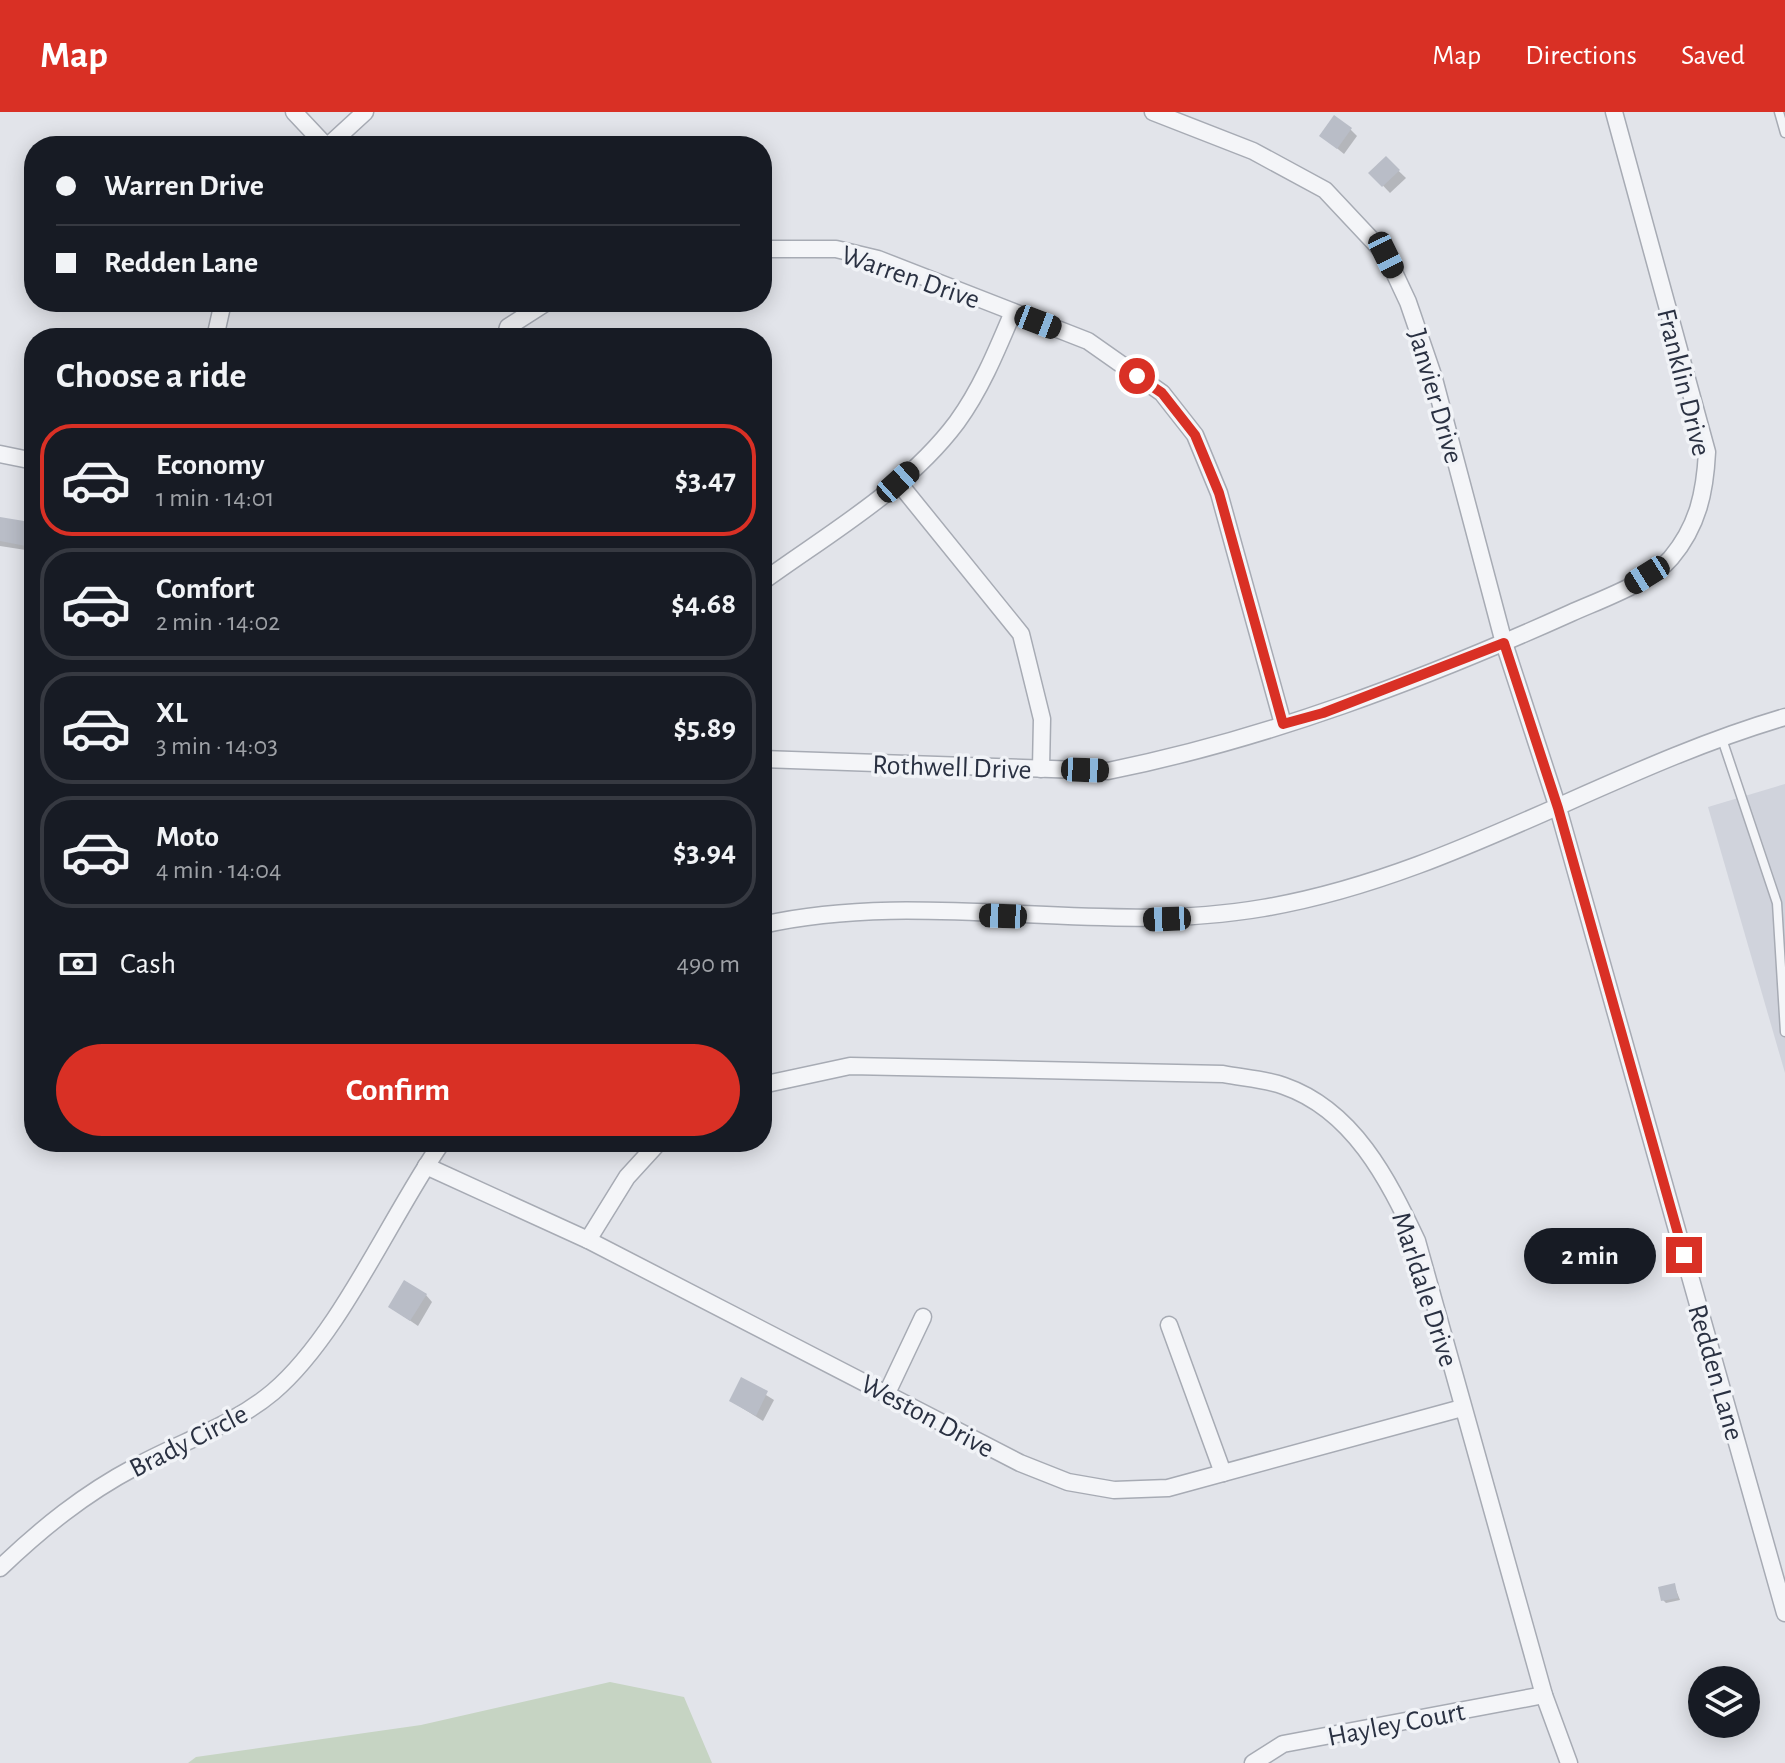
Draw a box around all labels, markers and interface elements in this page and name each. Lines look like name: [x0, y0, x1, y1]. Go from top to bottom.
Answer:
text: Map: [40, 37, 108, 75]
text: Map: [1432, 42, 1481, 70]
text: Directions: [1525, 42, 1637, 70]
text: Saved: [1681, 42, 1745, 70]
text: Warren Drive: [104, 171, 264, 201]
car: [1365, 228, 1407, 282]
street label: Warren Drive: [838, 241, 983, 315]
text: Redden Lane: [104, 248, 258, 278]
car: [1011, 302, 1065, 342]
street label: Franklin Drive: [1651, 306, 1715, 459]
street label: Janvier Drive: [1403, 326, 1468, 467]
text: Choose a ride: [56, 358, 246, 394]
route start: [1119, 358, 1155, 394]
icon: car: [60, 444, 132, 516]
text: Economy: [156, 450, 265, 480]
car: [872, 457, 924, 507]
text: $3.47: [675, 465, 736, 495]
text: 1 min · 14:01: [156, 485, 274, 511]
car: [1620, 552, 1674, 598]
icon: car: [60, 568, 132, 640]
text: Comfort: [156, 574, 255, 604]
text: $4.68: [671, 589, 736, 619]
text: 2 min · 14:02: [156, 609, 280, 635]
icon: car: [60, 692, 132, 764]
text: XL: [156, 698, 188, 728]
text: $5.89: [673, 713, 736, 743]
text: 3 min · 14:03: [156, 733, 278, 759]
street label: Rothwell Drive: [872, 751, 1032, 785]
car: [1061, 757, 1109, 783]
icon: car: [60, 816, 132, 888]
text: Moto: [156, 822, 219, 852]
text: $3.94: [673, 837, 736, 867]
text: 4 min · 14:04: [156, 857, 281, 883]
car: [979, 903, 1027, 929]
car: [1143, 906, 1191, 932]
icon: cash: [56, 942, 100, 986]
text: Cash: [120, 949, 176, 979]
text: 490 m: [676, 951, 740, 977]
button: Confirm: [56, 1044, 740, 1136]
street label: Marldale Drive: [1386, 1209, 1462, 1370]
callout: 2 min: [1524, 1227, 1656, 1283]
route end: [1666, 1237, 1702, 1273]
text: 2 min: [1561, 1243, 1619, 1269]
street label: Redden Lane: [1682, 1301, 1748, 1444]
street label: Weston Drive: [856, 1370, 998, 1463]
street label: Brady Circle: [125, 1400, 252, 1483]
map controls: [1688, 1666, 1760, 1738]
button: layers: [1688, 1666, 1760, 1738]
street label: Hayley Court: [1325, 1698, 1467, 1752]

